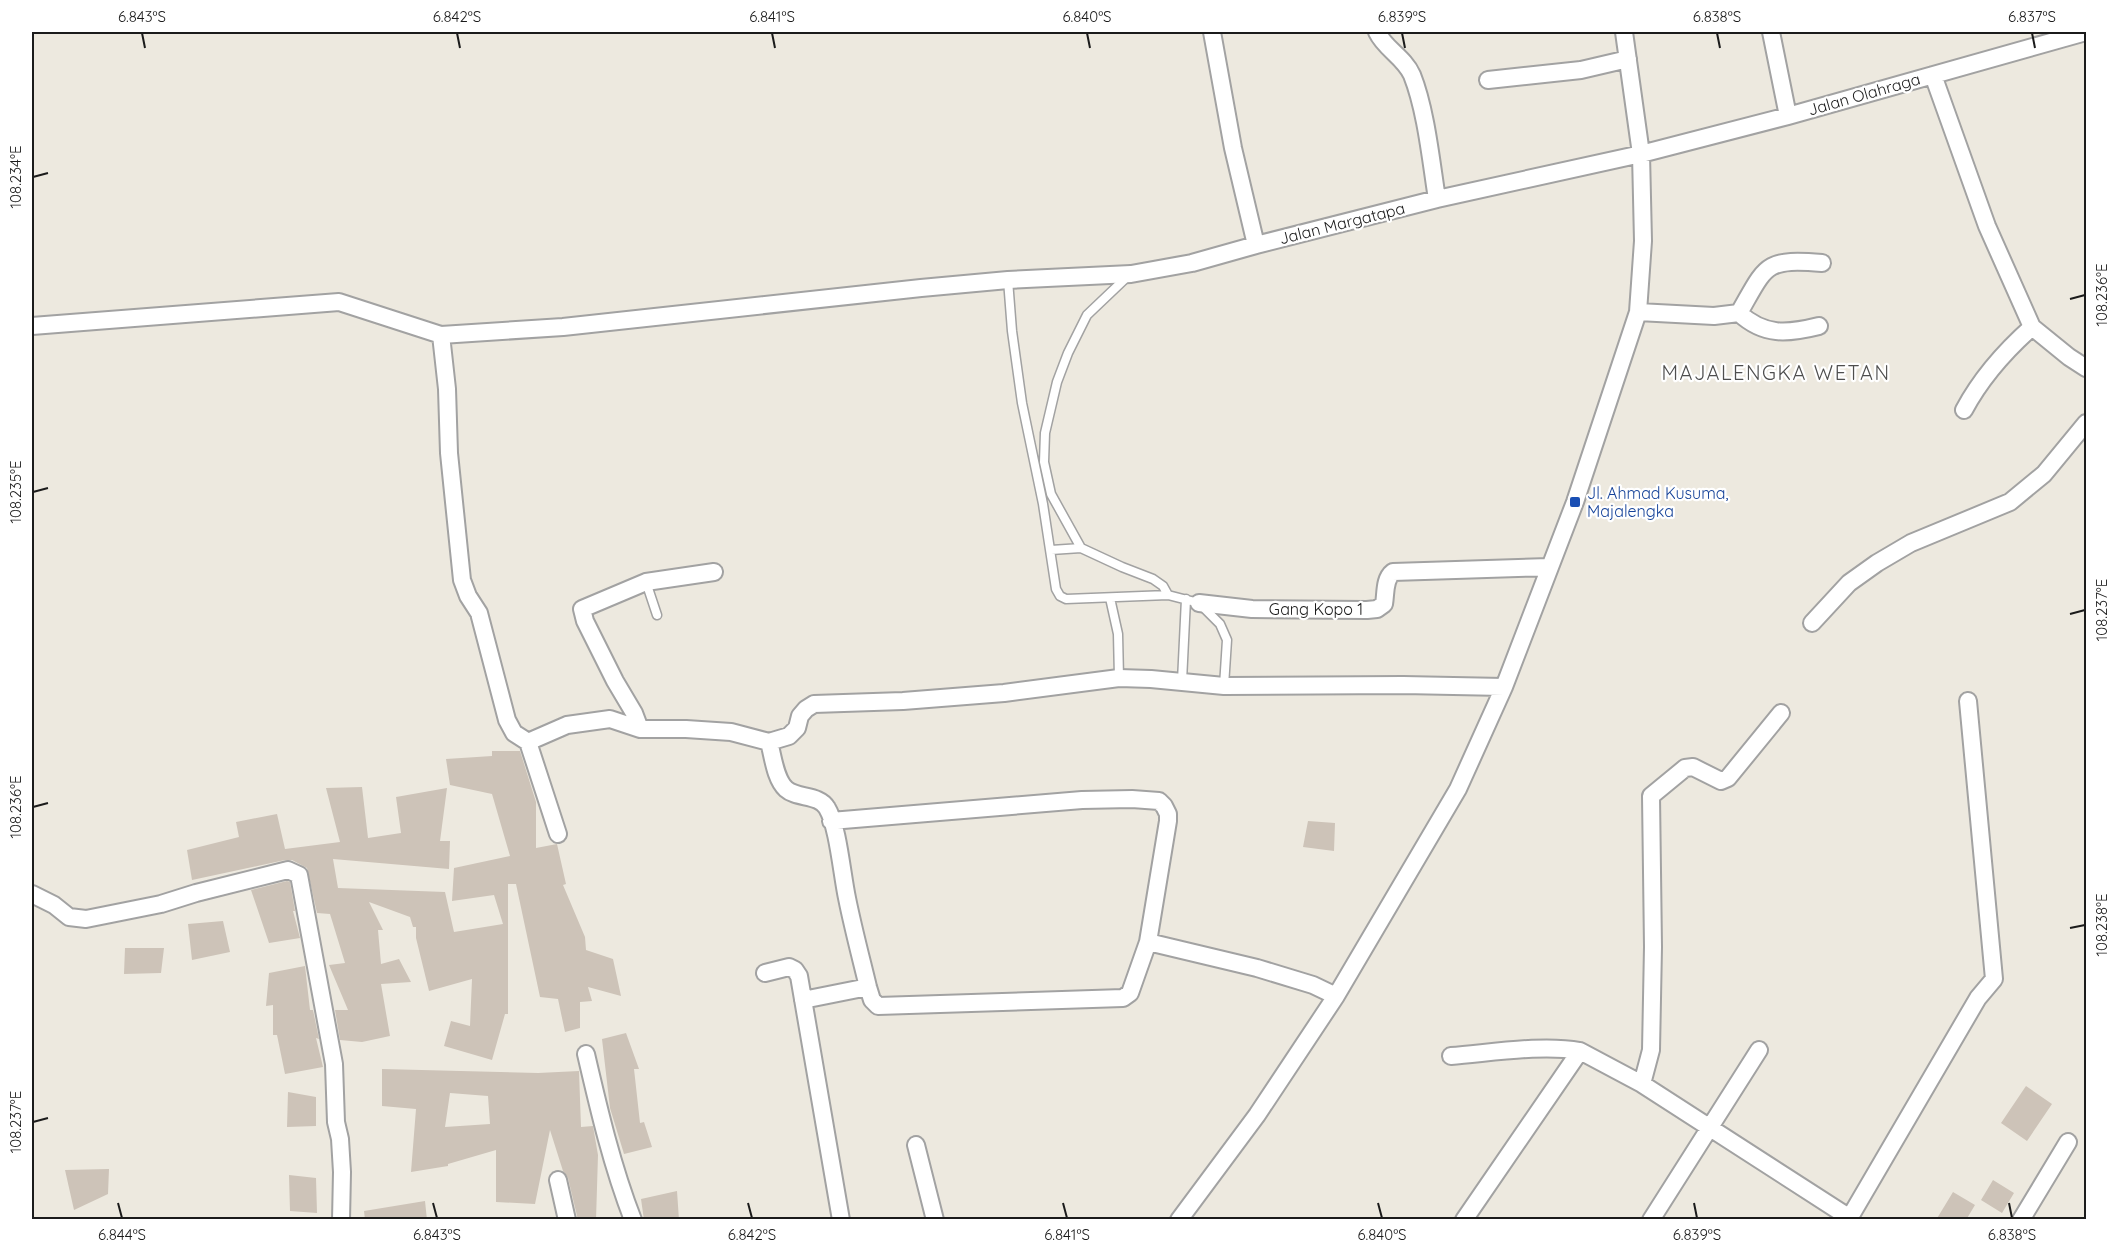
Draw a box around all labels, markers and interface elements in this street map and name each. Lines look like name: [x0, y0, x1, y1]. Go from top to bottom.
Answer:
text: 6.843°S: [118, 7, 166, 26]
text: 6.842°S: [433, 7, 481, 26]
text: 6.841°S: [749, 7, 795, 26]
text: 6.840°S: [1062, 7, 1112, 26]
text: 6.839°S: [1378, 7, 1426, 26]
text: 6.838°S: [1693, 7, 1741, 26]
text: 6.837°S: [2008, 7, 2056, 26]
street label: Jalan Olahraga: [1806, 68, 1922, 120]
text: 108.234°E: [6, 146, 25, 208]
street label: Jalan Margatapa: [1277, 198, 1407, 248]
text: 108.236°E: [2092, 263, 2111, 327]
district label: MAJALENGKA WETAN: [1661, 360, 1891, 385]
text: 108.235°E: [6, 460, 25, 524]
place label: Jl. Ahmad Kusuma, Majalengka: [1587, 483, 1729, 521]
marker: Jl. Ahmad Kusuma, Majalengka: [1568, 495, 1582, 509]
text: 108.237°E: [2092, 579, 2111, 641]
street label: Gang Kopo 1: [1269, 599, 1363, 619]
text: 108.236°E: [6, 775, 25, 839]
text: 108.238°E: [2092, 893, 2111, 957]
text: 108.237°E: [6, 1091, 25, 1153]
text: 6.844°S: [98, 1225, 146, 1244]
text: 6.843°S: [413, 1225, 461, 1244]
text: 6.842°S: [728, 1225, 776, 1244]
text: 6.841°S: [1044, 1225, 1090, 1244]
text: 6.840°S: [1357, 1225, 1407, 1244]
text: 6.839°S: [1673, 1225, 1721, 1244]
text: 6.838°S: [1988, 1225, 2036, 1244]

